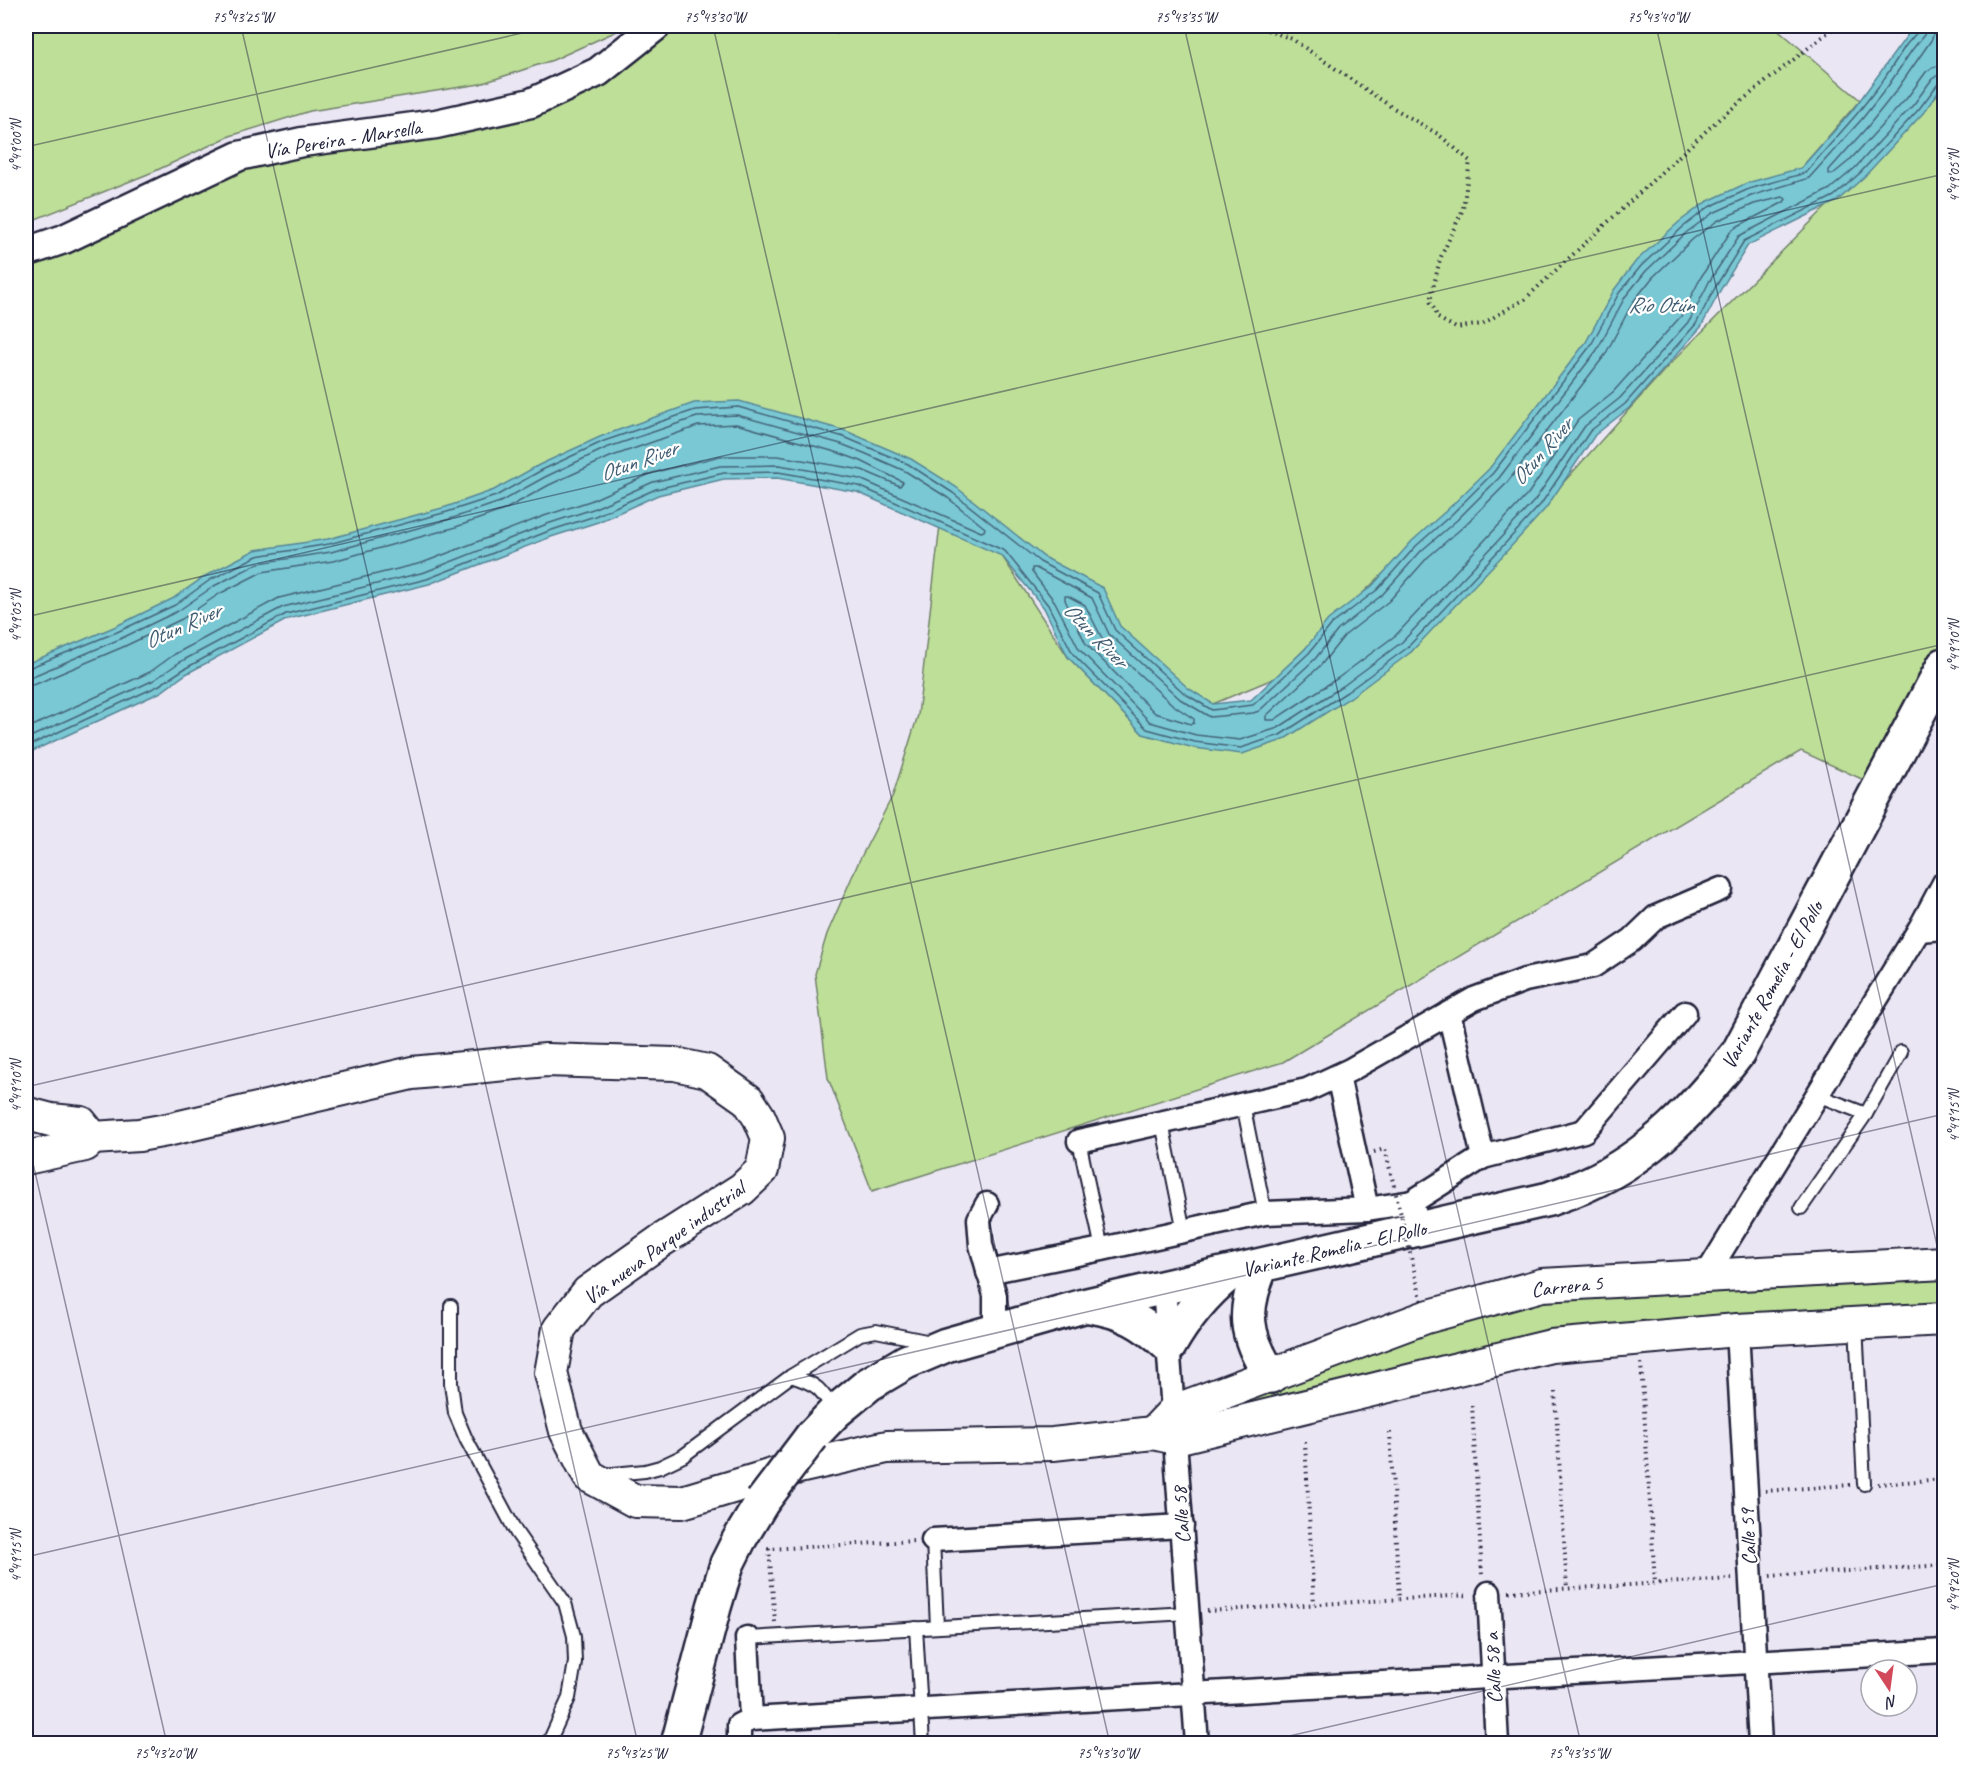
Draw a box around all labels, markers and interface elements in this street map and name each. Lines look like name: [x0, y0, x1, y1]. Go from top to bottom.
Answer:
text: 75°43'25"W: [213, 8, 277, 27]
text: 75°43'30"W: [685, 8, 749, 27]
text: 75°43'35"W: [1156, 8, 1220, 27]
text: 75°43'40"W: [1628, 8, 1692, 27]
street label: Vía Pereira - Marsella: [263, 113, 425, 164]
text: 4°49'00"N: [7, 117, 26, 172]
text: 4°49'05"N: [1945, 147, 1964, 202]
water label: Río Otún: [1628, 291, 1696, 319]
water label: Otun River: [1505, 409, 1581, 491]
water label: Otun River: [596, 433, 685, 488]
text: 4°49'05"N: [7, 587, 26, 642]
water label: Otun River: [140, 595, 228, 655]
water label: Otun River: [1057, 596, 1136, 676]
text: 4°49'10"N: [1945, 617, 1964, 672]
street label: Variante Romelia - El Pollo: [1715, 894, 1830, 1073]
text: 4°49'10"N: [7, 1057, 26, 1112]
text: 4°49'15"N: [1945, 1087, 1964, 1142]
street label: Vía nueva Parque industrial: [578, 1174, 752, 1310]
street label: Variante Romelia - El Pollo: [1240, 1215, 1431, 1283]
street label: Carrera 5: [1530, 1269, 1606, 1303]
street label: Calle 58: [1166, 1483, 1196, 1544]
street label: Calle 59: [1733, 1506, 1762, 1566]
text: 4°49'15"N: [7, 1527, 26, 1582]
text: 4°49'20"N: [1945, 1557, 1964, 1612]
street label: Calle 58 a: [1478, 1630, 1508, 1704]
north arrow: [1859, 1658, 1919, 1718]
text: N: [1882, 1691, 1899, 1713]
text: 75°43'20"W: [135, 1744, 199, 1763]
text: 75°43'25"W: [606, 1744, 670, 1763]
text: 75°43'30"W: [1078, 1744, 1142, 1763]
text: 75°43'35"W: [1549, 1744, 1613, 1763]

